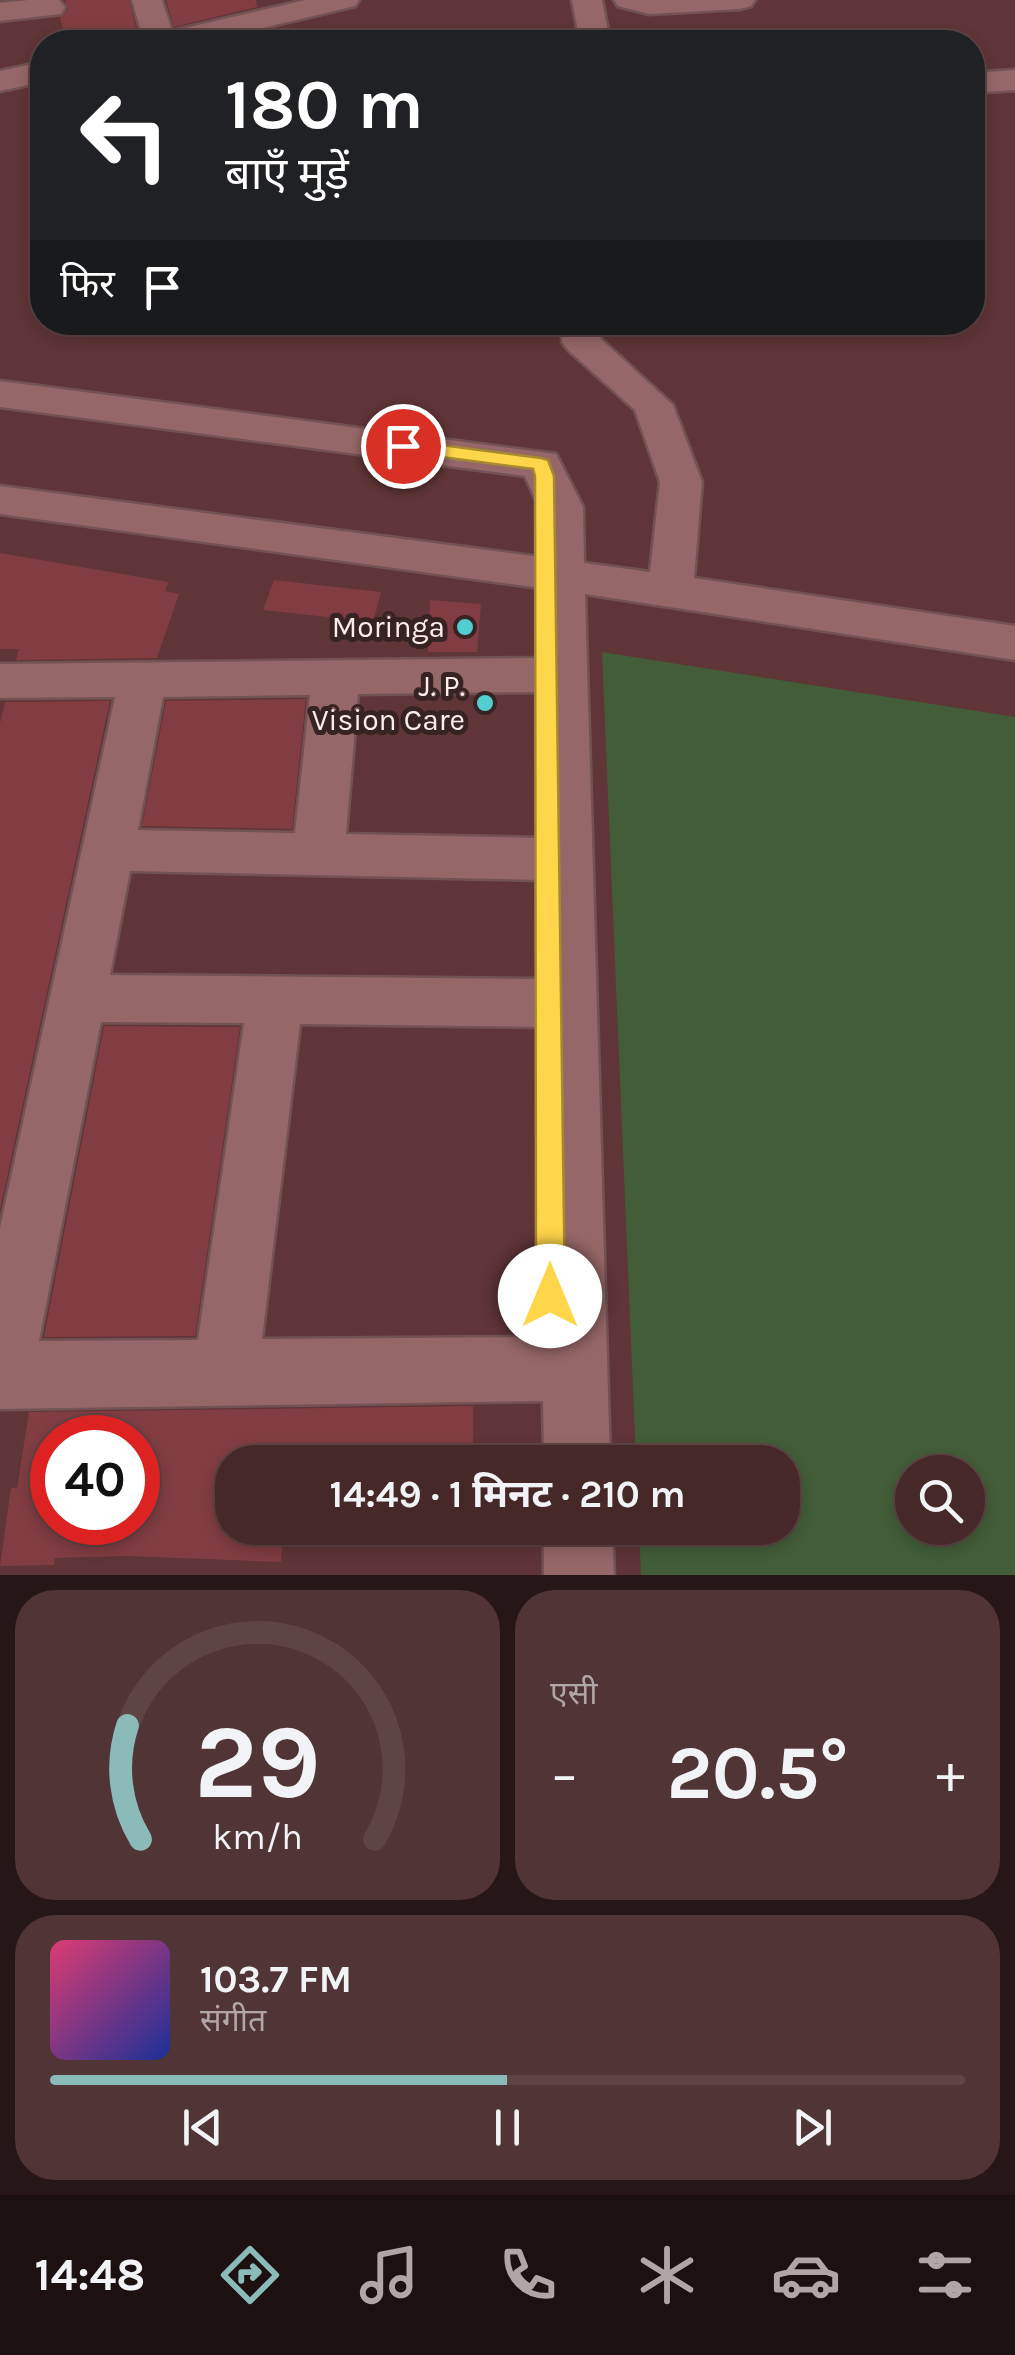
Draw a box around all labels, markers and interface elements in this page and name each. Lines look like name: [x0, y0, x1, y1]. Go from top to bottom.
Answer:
text: 180 m: [225, 64, 424, 146]
icon: left: [60, 70, 190, 200]
text: बाएँ मुड़ें: [225, 148, 349, 200]
icon: arrive: [135, 260, 190, 315]
text: फिर: [60, 262, 115, 307]
pin: [361, 404, 446, 489]
icon: arrive: [376, 419, 431, 474]
place label: Moringa: [332, 609, 445, 645]
marker: Moringa: [454, 616, 476, 638]
place label: J. P. Vision Care: [312, 668, 465, 738]
marker: J. P. Vision Care: [474, 692, 496, 714]
position arrow: [498, 1244, 602, 1348]
speed limit sign: 40: [30, 1415, 160, 1545]
map controls: [895, 1455, 985, 1545]
button: search: [895, 1455, 985, 1545]
text: 14:49 · 1 मिनट · 210 m: [329, 1472, 686, 1517]
text: एसी: [550, 1675, 598, 1712]
text: 29: [194, 1702, 321, 1823]
text: 20.5°: [667, 1729, 848, 1817]
text: −: [550, 1742, 579, 1806]
text: +: [936, 1742, 965, 1806]
text: km/h: [212, 1816, 303, 1858]
text: 103.7 FM: [200, 1957, 352, 2002]
text: संगीत: [200, 2002, 266, 2039]
icon: previous: [175, 2100, 230, 2155]
icon: pause: [480, 2100, 535, 2155]
icon: next: [785, 2100, 840, 2155]
icon: directions: [215, 2240, 285, 2310]
icon: music: [354, 2240, 424, 2310]
icon: phone: [493, 2240, 563, 2310]
icon: climate: [632, 2240, 702, 2310]
icon: car: [771, 2240, 841, 2310]
icon: filters: [910, 2240, 980, 2310]
text: 14:48: [35, 2249, 145, 2301]

